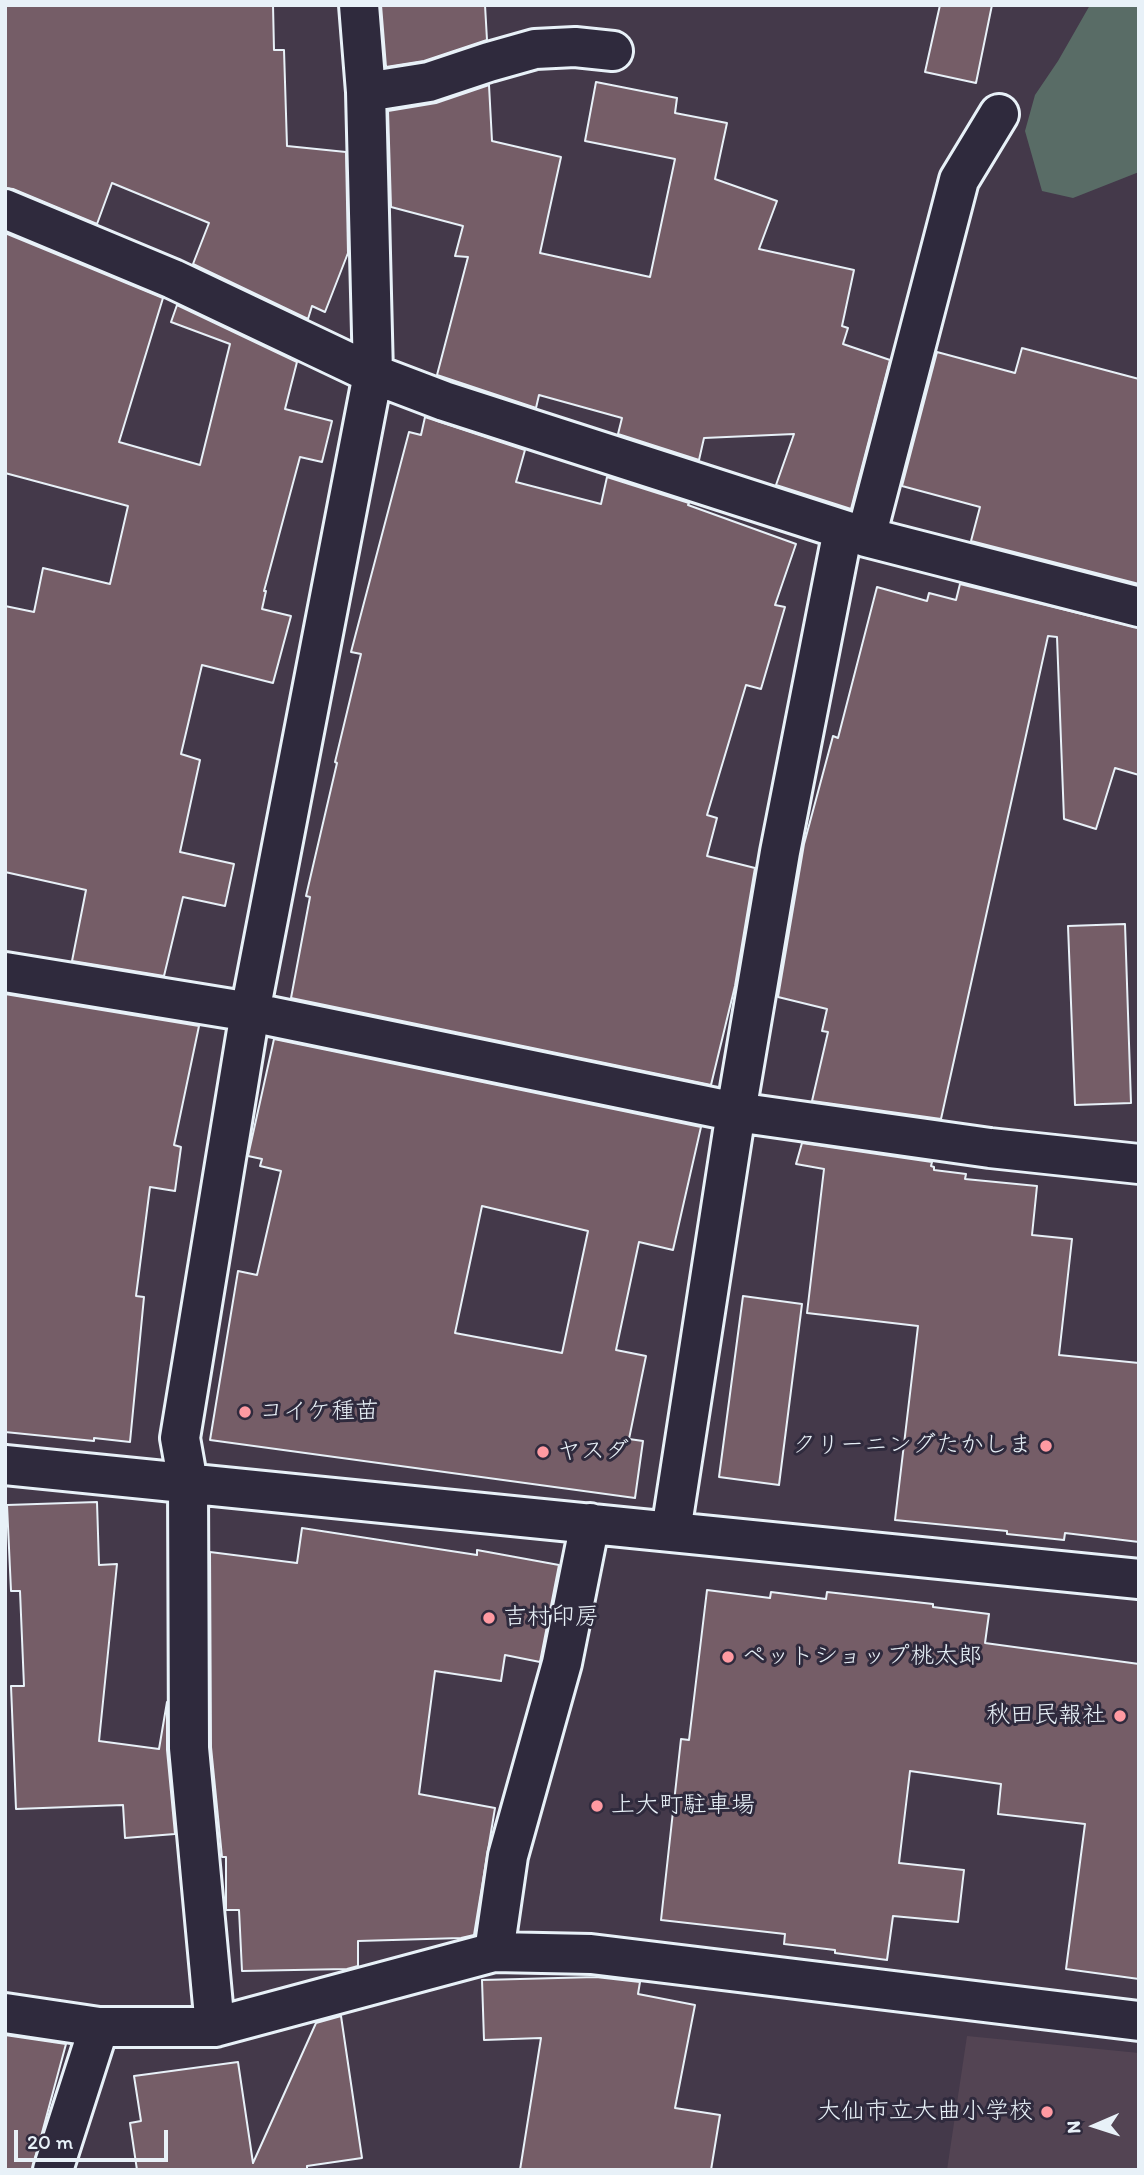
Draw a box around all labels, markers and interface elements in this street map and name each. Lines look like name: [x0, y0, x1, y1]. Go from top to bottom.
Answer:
place label: コイケ種苗: [259, 1398, 379, 1426]
marker: コイケ種苗: [237, 1404, 253, 1420]
place label: クリーニングたかしま: [792, 1432, 1032, 1460]
place label: ヤスダ: [557, 1438, 629, 1466]
marker: クリーニングたかしま: [1038, 1438, 1054, 1454]
marker: ヤスダ: [535, 1444, 551, 1460]
place label: 吉村印房: [503, 1604, 599, 1632]
marker: 吉村印房: [481, 1610, 497, 1626]
place label: ペットショップ桃太郎: [742, 1643, 982, 1671]
marker: ペットショップ桃太郎: [720, 1649, 736, 1665]
place label: 秋田民報社: [986, 1702, 1106, 1730]
marker: 秋田民報社: [1112, 1708, 1128, 1724]
place label: 上大町駐車場: [611, 1792, 755, 1820]
marker: 上大町駐車場: [589, 1798, 605, 1814]
north arrow: [1060, 2091, 1130, 2161]
place label: 大仙市立大曲小学校: [817, 2098, 1033, 2126]
marker: 大仙市立大曲小学校: [1039, 2104, 1055, 2120]
scale bar: [18, 2116, 172, 2160]
text: N: [1062, 2120, 1085, 2134]
text: 20 m: [27, 2129, 73, 2154]

